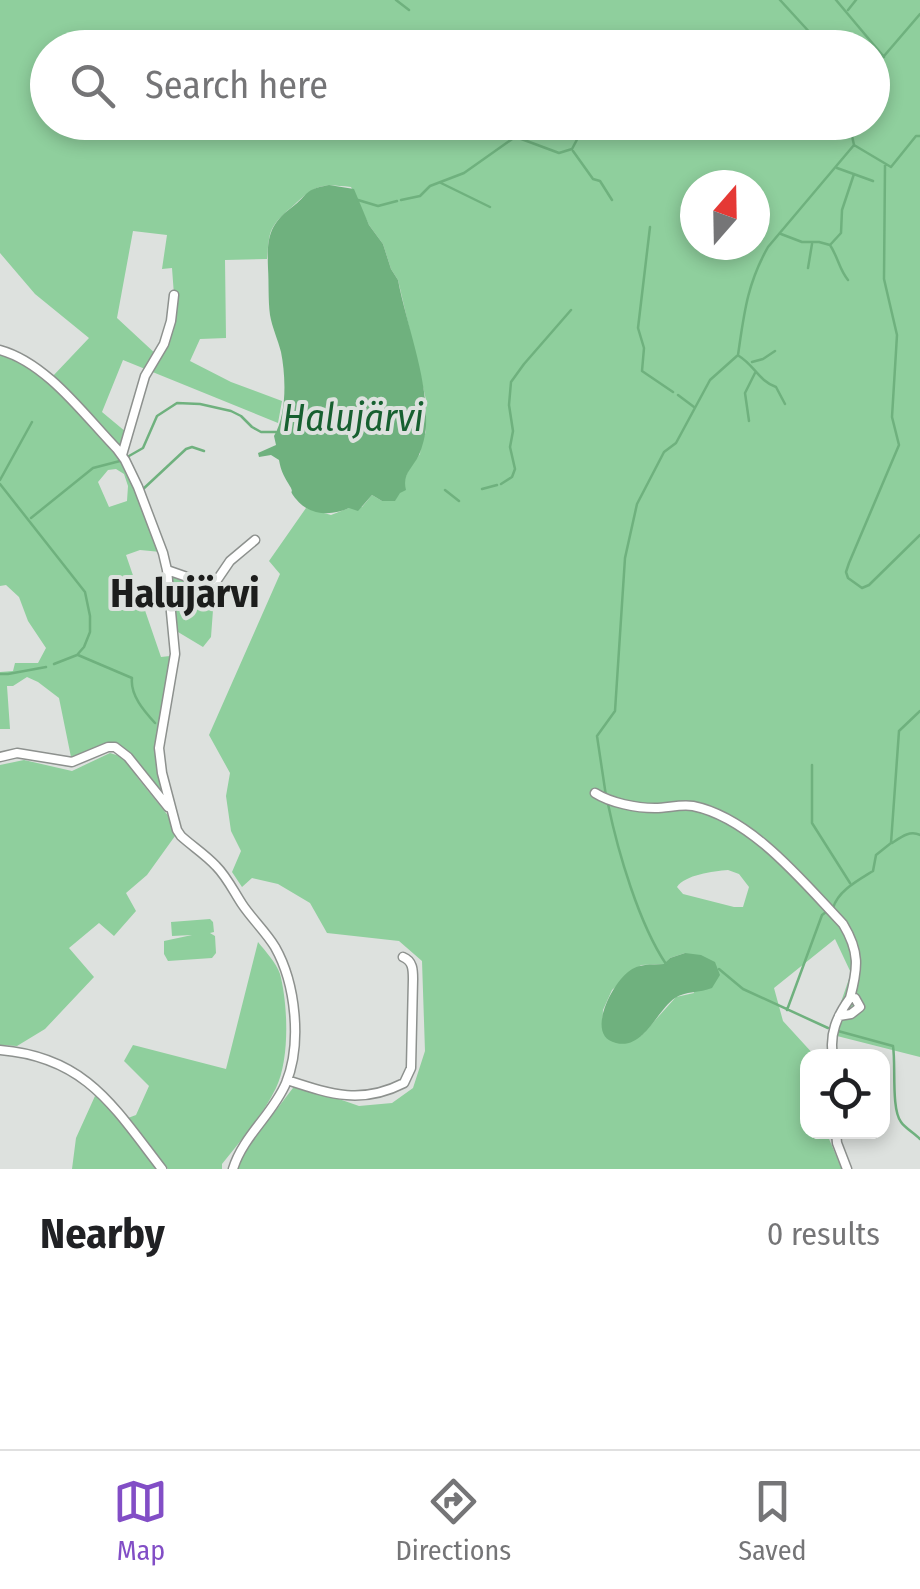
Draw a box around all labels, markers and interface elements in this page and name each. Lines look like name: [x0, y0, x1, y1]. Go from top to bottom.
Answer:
search box: [30, 30, 890, 140]
icon: search: [65, 58, 120, 113]
text: Search here: [145, 62, 328, 108]
north arrow: [680, 170, 770, 260]
water label: Halujärvi: [282, 395, 424, 441]
district label: Halujärvi: [110, 570, 260, 618]
map controls: [800, 1049, 890, 1139]
button: locate: [800, 1049, 890, 1139]
text: Nearby: [40, 1209, 165, 1259]
text: 0 results: [767, 1215, 880, 1253]
tab: Map: [113, 1474, 168, 1567]
tab: Directions: [395, 1474, 511, 1567]
tab: Saved: [738, 1474, 807, 1567]

